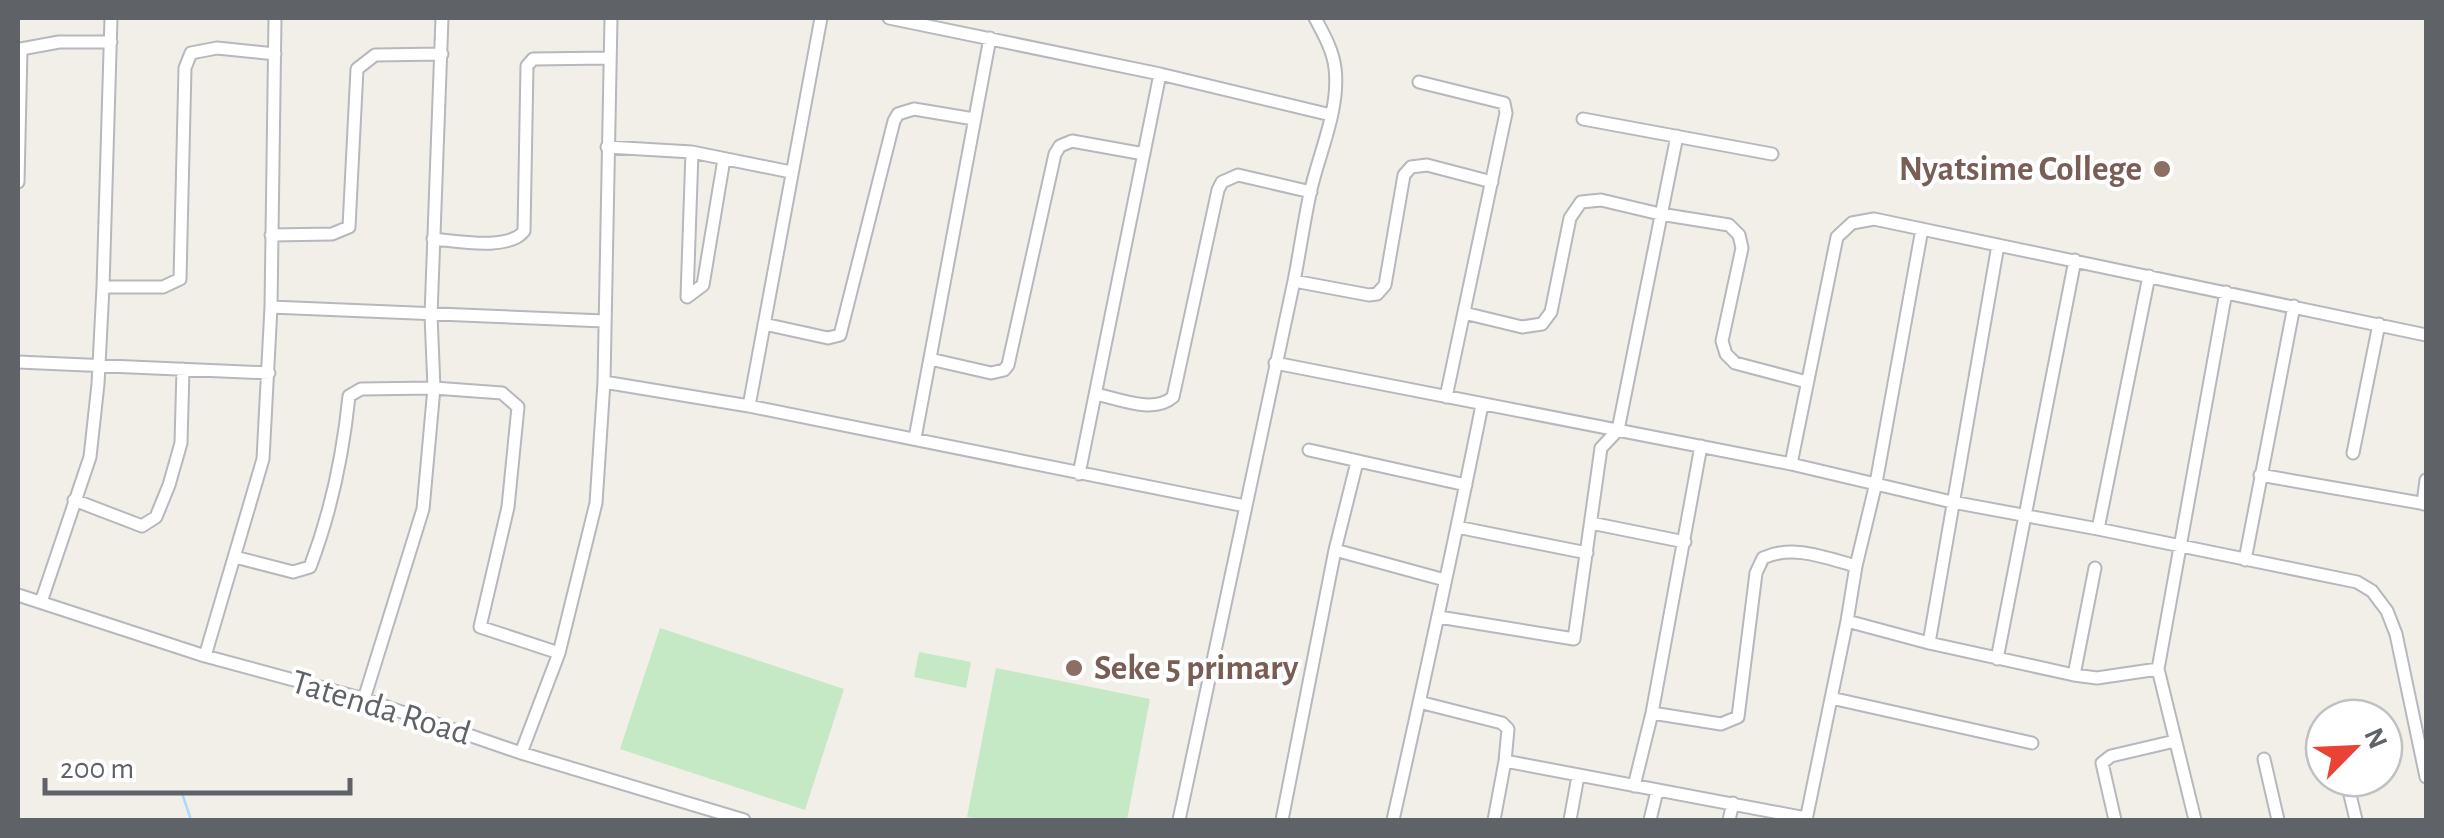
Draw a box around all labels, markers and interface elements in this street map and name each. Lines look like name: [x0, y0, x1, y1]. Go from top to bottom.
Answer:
place label: Nyatsime College: [1899, 152, 2142, 187]
marker: Nyatsime College: [2151, 158, 2173, 180]
place label: Seke 5 primary: [1094, 651, 1299, 686]
marker: Seke 5 primary: [1063, 657, 1085, 679]
street label: Tatenda Road: [287, 664, 475, 752]
north arrow: [2304, 698, 2404, 798]
text: N: [2358, 724, 2392, 753]
scale bar: [45, 733, 350, 795]
text: 200 m: [60, 754, 134, 784]

